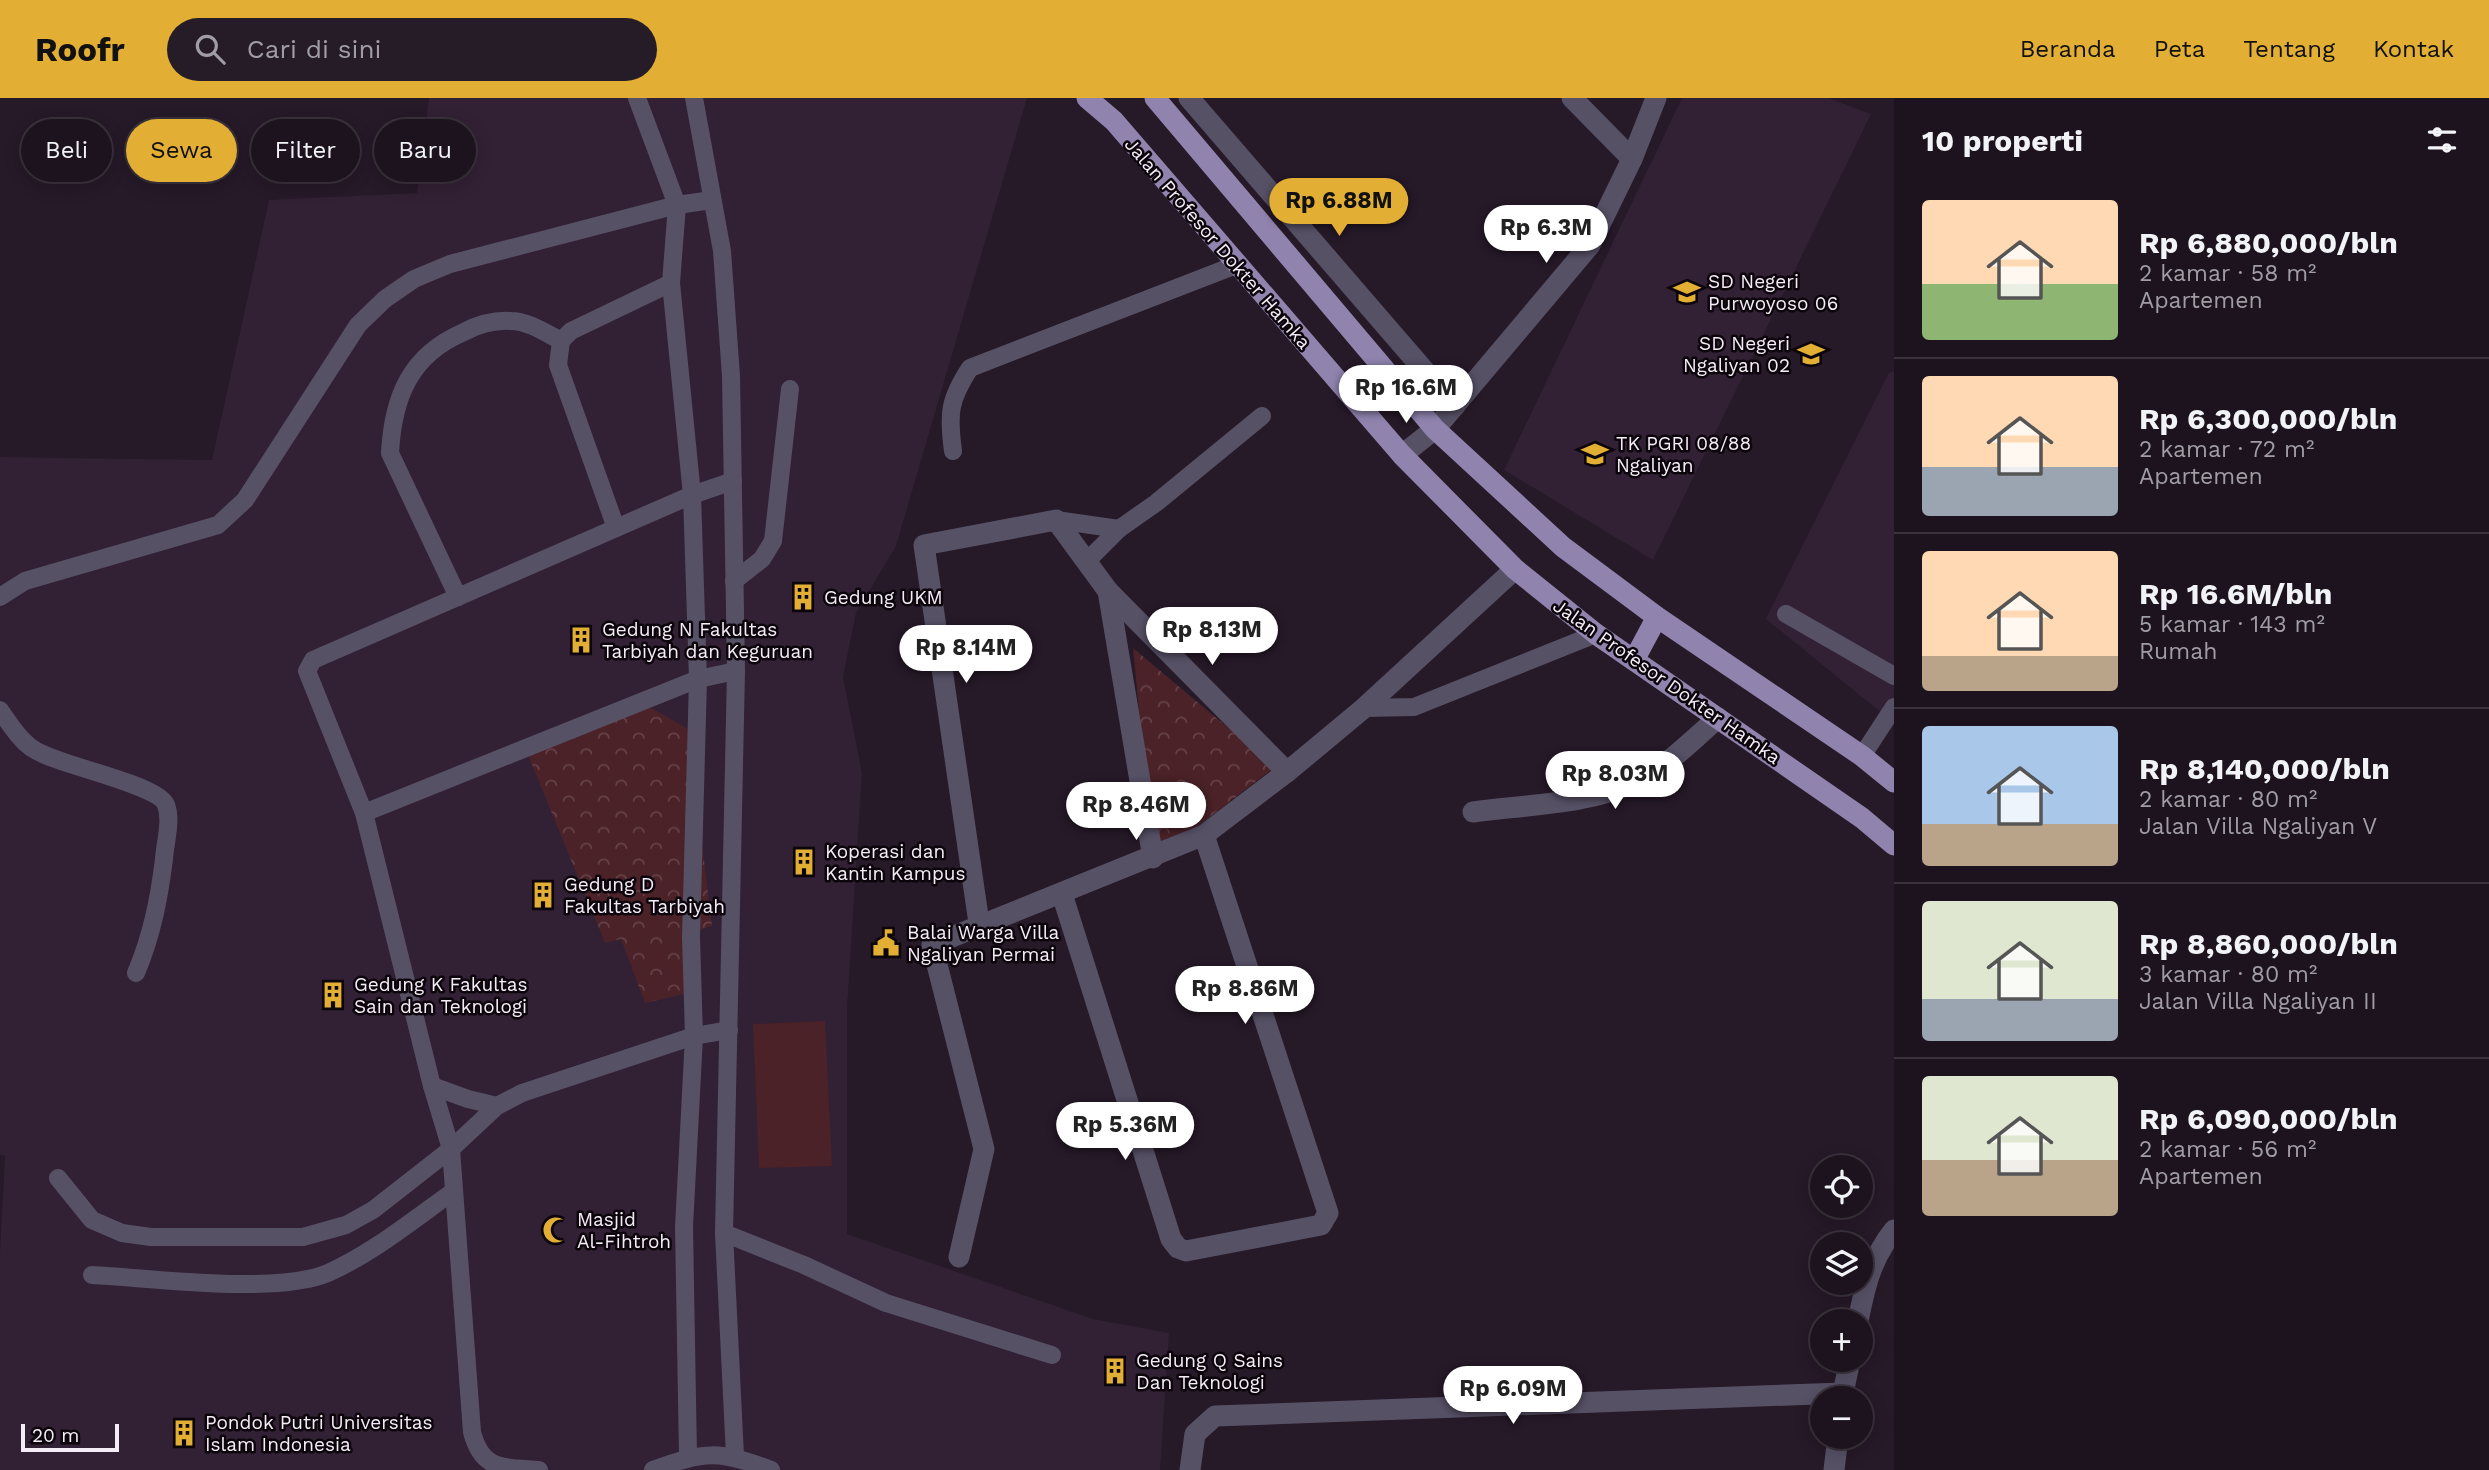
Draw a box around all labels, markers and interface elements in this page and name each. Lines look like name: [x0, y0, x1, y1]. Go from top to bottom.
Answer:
search box: [167, 18, 657, 81]
text: Roofr: [35, 30, 125, 69]
icon: search: [191, 30, 229, 68]
text: Cari di sini: [247, 34, 381, 64]
text: Beranda: [2020, 35, 2116, 63]
text: Peta: [2154, 35, 2205, 63]
text: Tentang: [2243, 35, 2335, 63]
text: Kontak: [2373, 35, 2454, 63]
chip: Beli: [21, 119, 112, 182]
chip: Sewa: [126, 119, 237, 182]
chip: Filter: [251, 119, 360, 182]
chip: Baru: [374, 119, 476, 182]
icon: filters: [2423, 121, 2461, 159]
text: 10 properti: [1922, 123, 2083, 158]
street label: Jalan Profesor Dokter Hamka: [1120, 133, 1316, 354]
pin: Rp 6.88M: [1267, 178, 1411, 238]
text: Rp 6.88M: [1285, 187, 1393, 214]
pin: Rp 6.3M: [1481, 206, 1611, 265]
text: Rp 6.3M: [1500, 214, 1592, 241]
text: Rp 6,880,000/bln: [2139, 225, 2398, 260]
icon: home: [1978, 228, 2062, 312]
text: 2 kamar · 58 m²: [2139, 260, 2316, 287]
place label: SD Negeri Purwoyoso 06: [1708, 270, 1838, 315]
school or university icon: SD Negeri Purwoyoso 06: [1672, 277, 1702, 307]
text: Apartemen: [2139, 287, 2263, 314]
place label: SD Negeri Ngaliyan 02: [1683, 332, 1790, 377]
school or university icon: SD Negeri Ngaliyan 02: [1796, 339, 1826, 369]
pin: Rp 16.6M: [1334, 366, 1478, 425]
text: Rp 16.6M: [1355, 374, 1457, 401]
text: Rp 6,300,000/bln: [2139, 401, 2397, 436]
icon: home: [1978, 404, 2062, 488]
place label: TK PGRI 08/88 Ngaliyan: [1616, 432, 1751, 477]
text: 2 kamar · 72 m²: [2139, 436, 2314, 463]
school or university icon: TK PGRI 08/88 Ngaliyan: [1580, 439, 1610, 469]
text: Apartemen: [2139, 463, 2263, 490]
text: Rp 16.6M/bln: [2139, 576, 2332, 611]
icon: home: [1978, 579, 2062, 663]
building icon: Gedung UKM: [788, 582, 818, 612]
place label: Gedung UKM: [824, 586, 943, 609]
street label: Jalan Profesor Dokter Hamka: [1549, 594, 1785, 769]
pin: Rp 8.13M: [1140, 608, 1284, 667]
text: 5 kamar · 143 m²: [2139, 611, 2325, 638]
text: Rp 8.13M: [1162, 616, 1262, 643]
place label: Gedung N Fakultas Tarbiyah dan Keguruan: [602, 618, 813, 663]
building icon: Gedung N Fakultas Tarbiyah dan Keguruan: [566, 625, 596, 655]
pin: Rp 8.14M: [894, 626, 1038, 685]
text: Rp 8.14M: [915, 634, 1017, 661]
text: Rumah: [2139, 638, 2217, 665]
text: Rp 8,140,000/bln: [2139, 751, 2390, 786]
pin: Rp 8.03M: [1543, 752, 1687, 811]
icon: home: [1978, 754, 2062, 838]
text: Rp 8.03M: [1562, 760, 1668, 787]
pin: Rp 8.46M: [1064, 782, 1208, 842]
text: 2 kamar · 80 m²: [2139, 786, 2317, 813]
text: Rp 8.46M: [1082, 791, 1190, 818]
text: Jalan Villa Ngaliyan V: [2139, 813, 2377, 840]
place label: Koperasi dan Kantin Kampus: [825, 840, 966, 885]
building icon: Koperasi dan Kantin Kampus: [789, 847, 819, 877]
place label: Gedung D Fakultas Tarbiyah: [564, 873, 725, 918]
building icon: Gedung D Fakultas Tarbiyah: [528, 880, 558, 910]
place label: Balai Warga Villa Ngaliyan Permai: [907, 921, 1060, 966]
text: Rp 8,860,000/bln: [2139, 926, 2398, 961]
public building icon: Balai Warga Villa Ngaliyan Permai: [871, 928, 901, 958]
icon: home: [1978, 929, 2062, 1013]
text: 3 kamar · 80 m²: [2139, 961, 2317, 988]
pin: Rp 8.86M: [1173, 967, 1317, 1026]
place label: Gedung K Fakultas Sain dan Teknologi: [354, 973, 527, 1018]
text: Rp 8.86M: [1191, 975, 1299, 1002]
building icon: Gedung K Fakultas Sain dan Teknologi: [318, 980, 348, 1010]
text: Jalan Villa Ngaliyan II: [2139, 988, 2377, 1015]
text: Rp 6,090,000/bln: [2139, 1101, 2398, 1136]
pin: Rp 5.36M: [1053, 1102, 1197, 1162]
icon: home: [1978, 1104, 2062, 1188]
text: Rp 5.36M: [1072, 1111, 1178, 1138]
text: 2 kamar · 56 m²: [2139, 1136, 2316, 1163]
map controls: [1810, 1155, 1873, 1449]
button: locate: [1810, 1155, 1873, 1218]
text: Apartemen: [2139, 1163, 2263, 1190]
place label: Masjid Al-Fihtroh: [577, 1208, 671, 1253]
mosque icon: Masjid Al-Fihtroh: [541, 1215, 571, 1245]
button: layers: [1810, 1232, 1873, 1295]
button: +: [1810, 1309, 1873, 1372]
place label: Gedung Q Sains Dan Teknologi: [1136, 1349, 1283, 1394]
building icon: Gedung Q Sains Dan Teknologi: [1100, 1356, 1130, 1386]
pin: Rp 6.09M: [1441, 1366, 1585, 1426]
text: Rp 6.09M: [1459, 1375, 1567, 1402]
button: −: [1810, 1386, 1873, 1449]
place label: Pondok Putri Universitas Islam Indonesia: [205, 1411, 432, 1456]
building icon: Pondok Putri Universitas Islam Indonesia: [169, 1418, 199, 1448]
scale bar: [21, 1421, 119, 1453]
text: 20 m: [32, 1424, 79, 1447]

